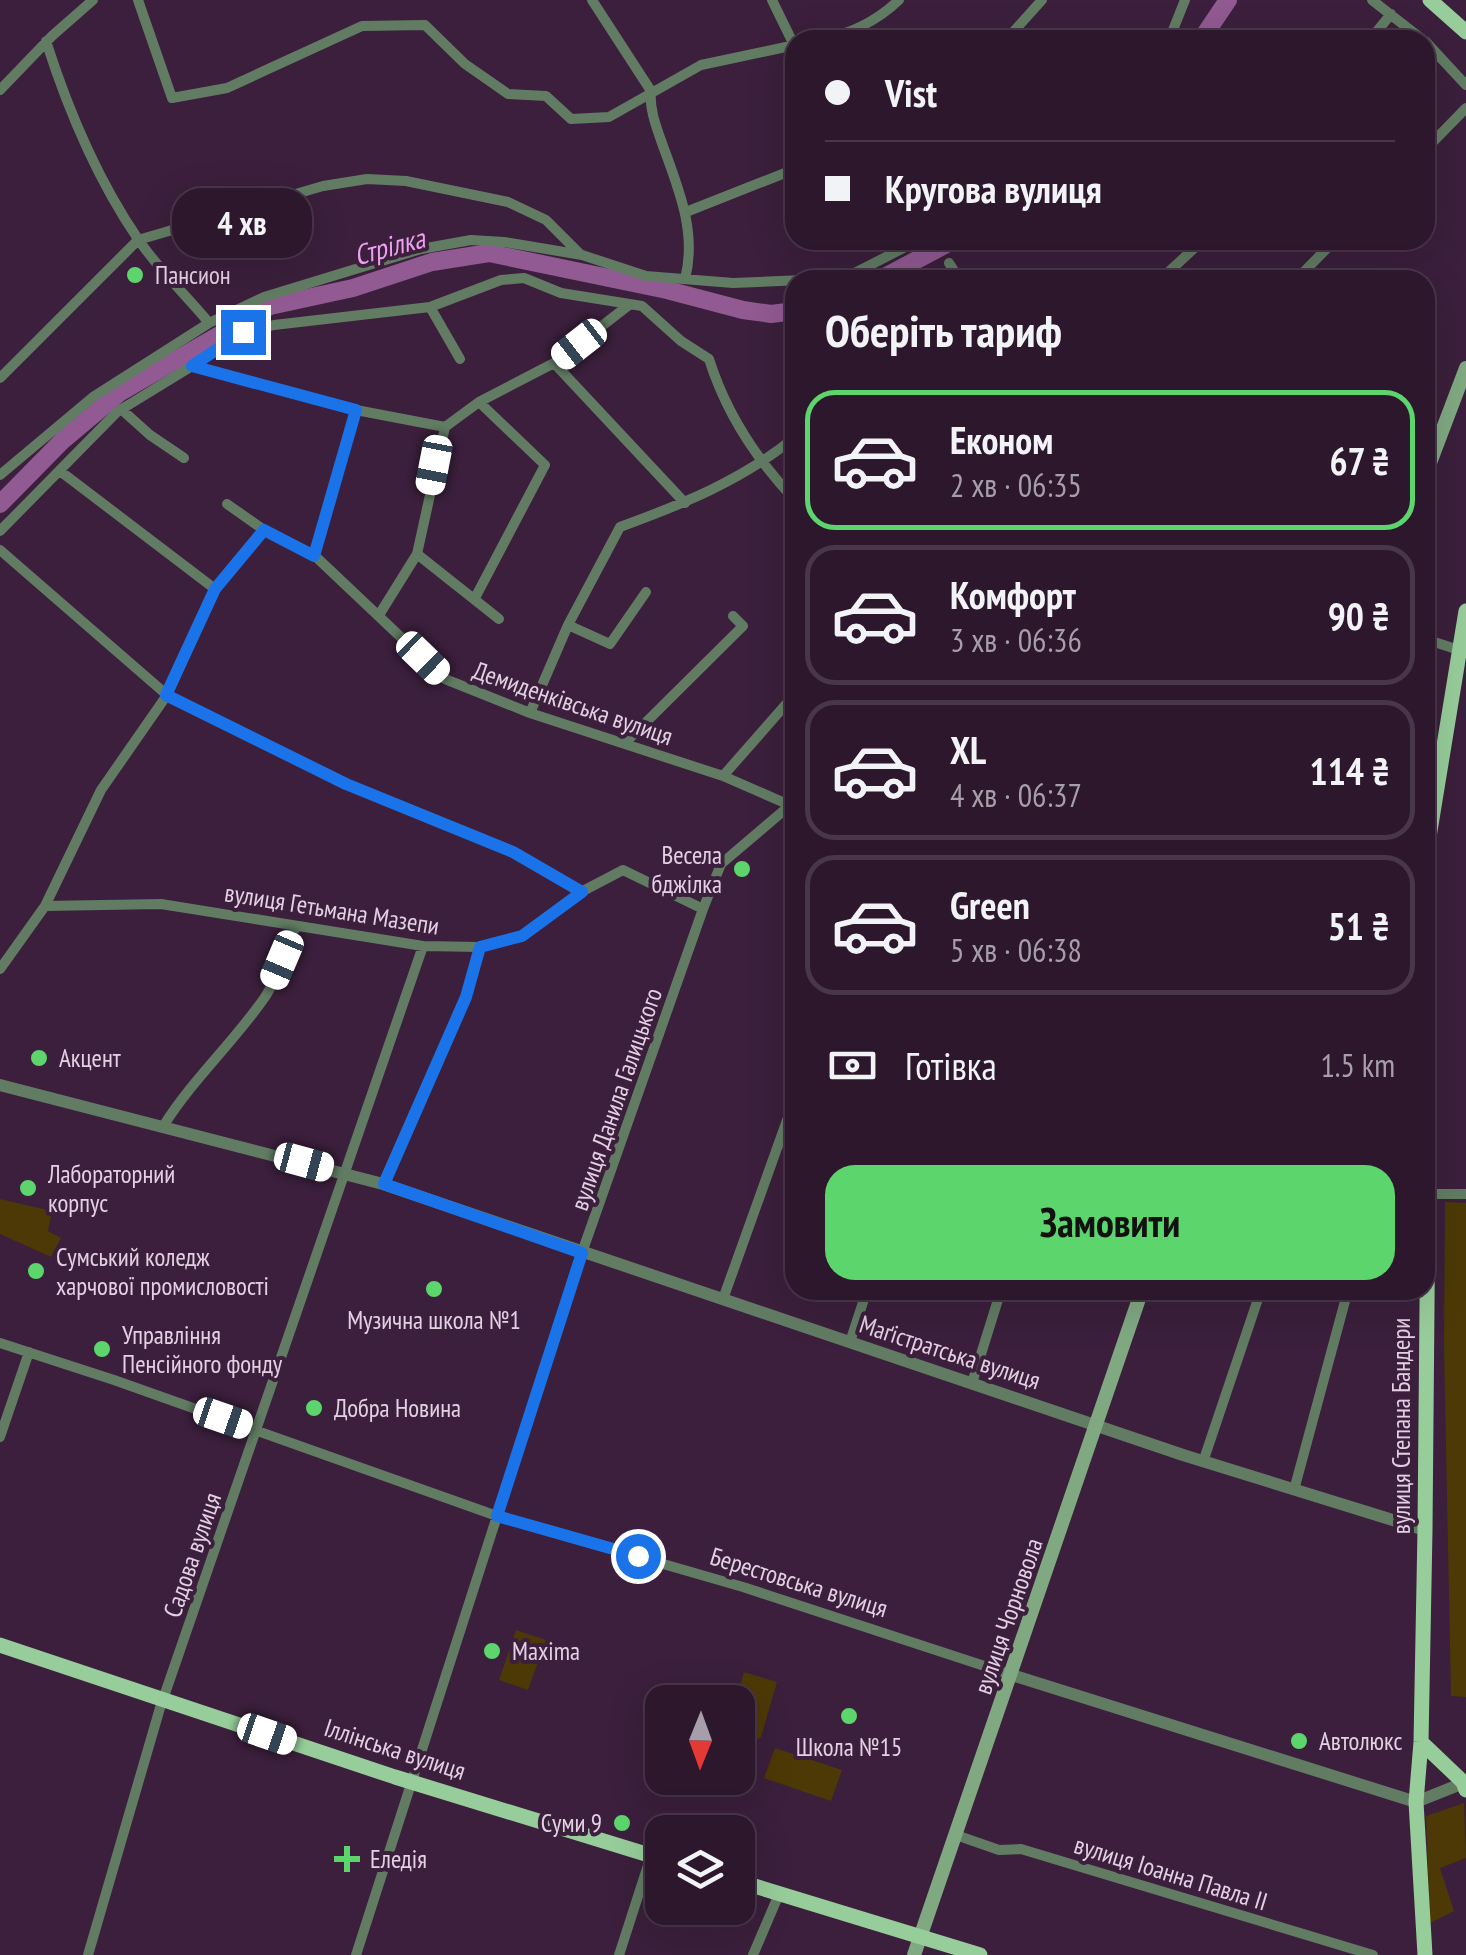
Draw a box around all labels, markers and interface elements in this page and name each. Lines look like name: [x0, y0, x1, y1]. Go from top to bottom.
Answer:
text: Vist: [885, 68, 937, 117]
text: Кругова вулиця: [885, 164, 1102, 213]
callout: 4 хв: [173, 187, 313, 257]
text: 4 хв: [217, 202, 267, 244]
water label: Стрілка: [349, 218, 430, 273]
place label: Пансион: [155, 259, 231, 291]
marker: Пансион: [124, 264, 146, 286]
text: Оберіть тариф: [825, 301, 1062, 359]
route end: [221, 310, 266, 355]
car: [546, 314, 612, 374]
icon: car: [830, 415, 920, 505]
text: Економ: [950, 415, 1053, 464]
car: [414, 433, 454, 497]
text: 67 ₴: [1329, 436, 1390, 485]
text: 2 хв · 06:35: [950, 464, 1082, 506]
icon: car: [830, 570, 920, 660]
text: Комфорт: [950, 570, 1076, 619]
text: 90 ₴: [1328, 591, 1390, 640]
text: 3 хв · 06:36: [950, 619, 1082, 661]
car: [391, 626, 455, 690]
street label: Демиденківська вулиця: [469, 654, 677, 752]
icon: car: [830, 725, 920, 815]
text: XL: [950, 725, 986, 774]
text: 114 ₴: [1310, 746, 1390, 795]
text: 4 хв · 06:37: [950, 774, 1082, 816]
place label: Весела бджілка: [652, 839, 722, 900]
marker: Весела бджілка: [731, 858, 753, 880]
street label: вулиця Гетьмана Мазепи: [222, 876, 442, 942]
icon: car: [830, 880, 920, 970]
text: Green: [950, 880, 1030, 929]
text: 51 ₴: [1328, 901, 1390, 950]
car: [256, 927, 308, 993]
text: 5 хв · 06:38: [950, 929, 1082, 971]
street label: вулиця Данила Галицького: [563, 984, 669, 1214]
icon: cash: [825, 1038, 880, 1093]
text: Готівка: [905, 1041, 997, 1090]
place label: Акцент: [59, 1042, 121, 1074]
text: 1.5 km: [1320, 1044, 1395, 1086]
marker: Акцент: [28, 1047, 50, 1069]
car: [271, 1140, 337, 1184]
place label: Лабораторний корпус: [47, 1158, 175, 1219]
button: Замовити: [825, 1165, 1395, 1280]
marker: Лабораторний корпус: [17, 1177, 39, 1199]
place label: Сумський коледж харчової промисловості: [56, 1241, 269, 1302]
marker: Сумський коледж харчової промисловості: [25, 1260, 47, 1282]
marker: Музична школа №1: [423, 1278, 445, 1300]
place label: Музична школа №1: [347, 1304, 521, 1336]
street label: Маґістратська вулиця: [856, 1308, 1044, 1396]
street label: вулиця Степана Бандери: [1385, 1318, 1417, 1534]
place label: Управління Пенсійного фонду: [122, 1319, 283, 1380]
marker: Управління Пенсійного фонду: [91, 1338, 113, 1360]
place label: Добра Новина: [334, 1392, 461, 1424]
car: [190, 1394, 256, 1442]
marker: Добра Новина: [303, 1397, 325, 1419]
street label: Садова вулиця: [156, 1489, 228, 1621]
route start: [616, 1534, 661, 1579]
street label: вулиця Чорновола: [966, 1534, 1050, 1698]
street label: Берестовська вулиця: [706, 1540, 892, 1624]
place label: Maxima: [512, 1635, 580, 1667]
marker: Maxima: [481, 1640, 503, 1662]
north arrow: [645, 1685, 755, 1795]
map controls: [645, 1685, 755, 1925]
marker: Школа №15: [838, 1705, 860, 1727]
car: [234, 1710, 300, 1758]
street label: Іллінська вулиця: [320, 1711, 470, 1787]
place label: Автолюкс: [1319, 1725, 1403, 1757]
marker: Автолюкс: [1288, 1730, 1310, 1752]
place label: Школа №15: [796, 1731, 902, 1763]
place label: Суми 9: [541, 1807, 602, 1839]
marker: Суми 9: [611, 1812, 633, 1834]
button: layers: [645, 1815, 755, 1925]
street label: вулиця Іоанна Павла II: [1071, 1828, 1271, 1918]
place label: Еледія: [370, 1843, 427, 1875]
marker: Еледія: [334, 1846, 360, 1872]

